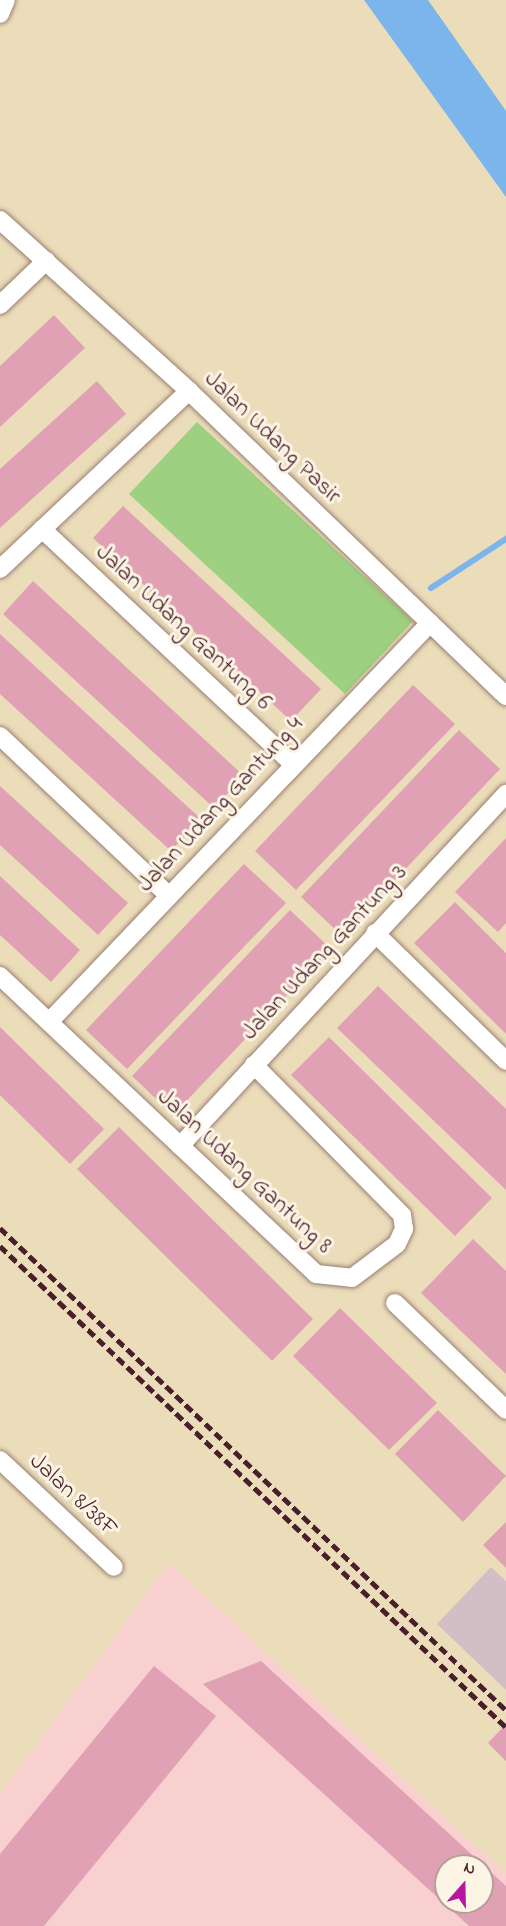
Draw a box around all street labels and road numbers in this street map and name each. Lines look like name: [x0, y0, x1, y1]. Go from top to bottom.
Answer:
street label: Jalan Udang Pasir: [198, 365, 346, 511]
street label: Jalan Udang Gantung 6: [89, 539, 277, 717]
street label: Jalan Udang Gantung 4: [132, 711, 310, 899]
street label: Jalan Udang Gantung 3: [236, 859, 414, 1047]
street label: Jalan Udang Gantung 8: [150, 1083, 338, 1261]
street label: Jalan 8/38F: [23, 1448, 123, 1544]

